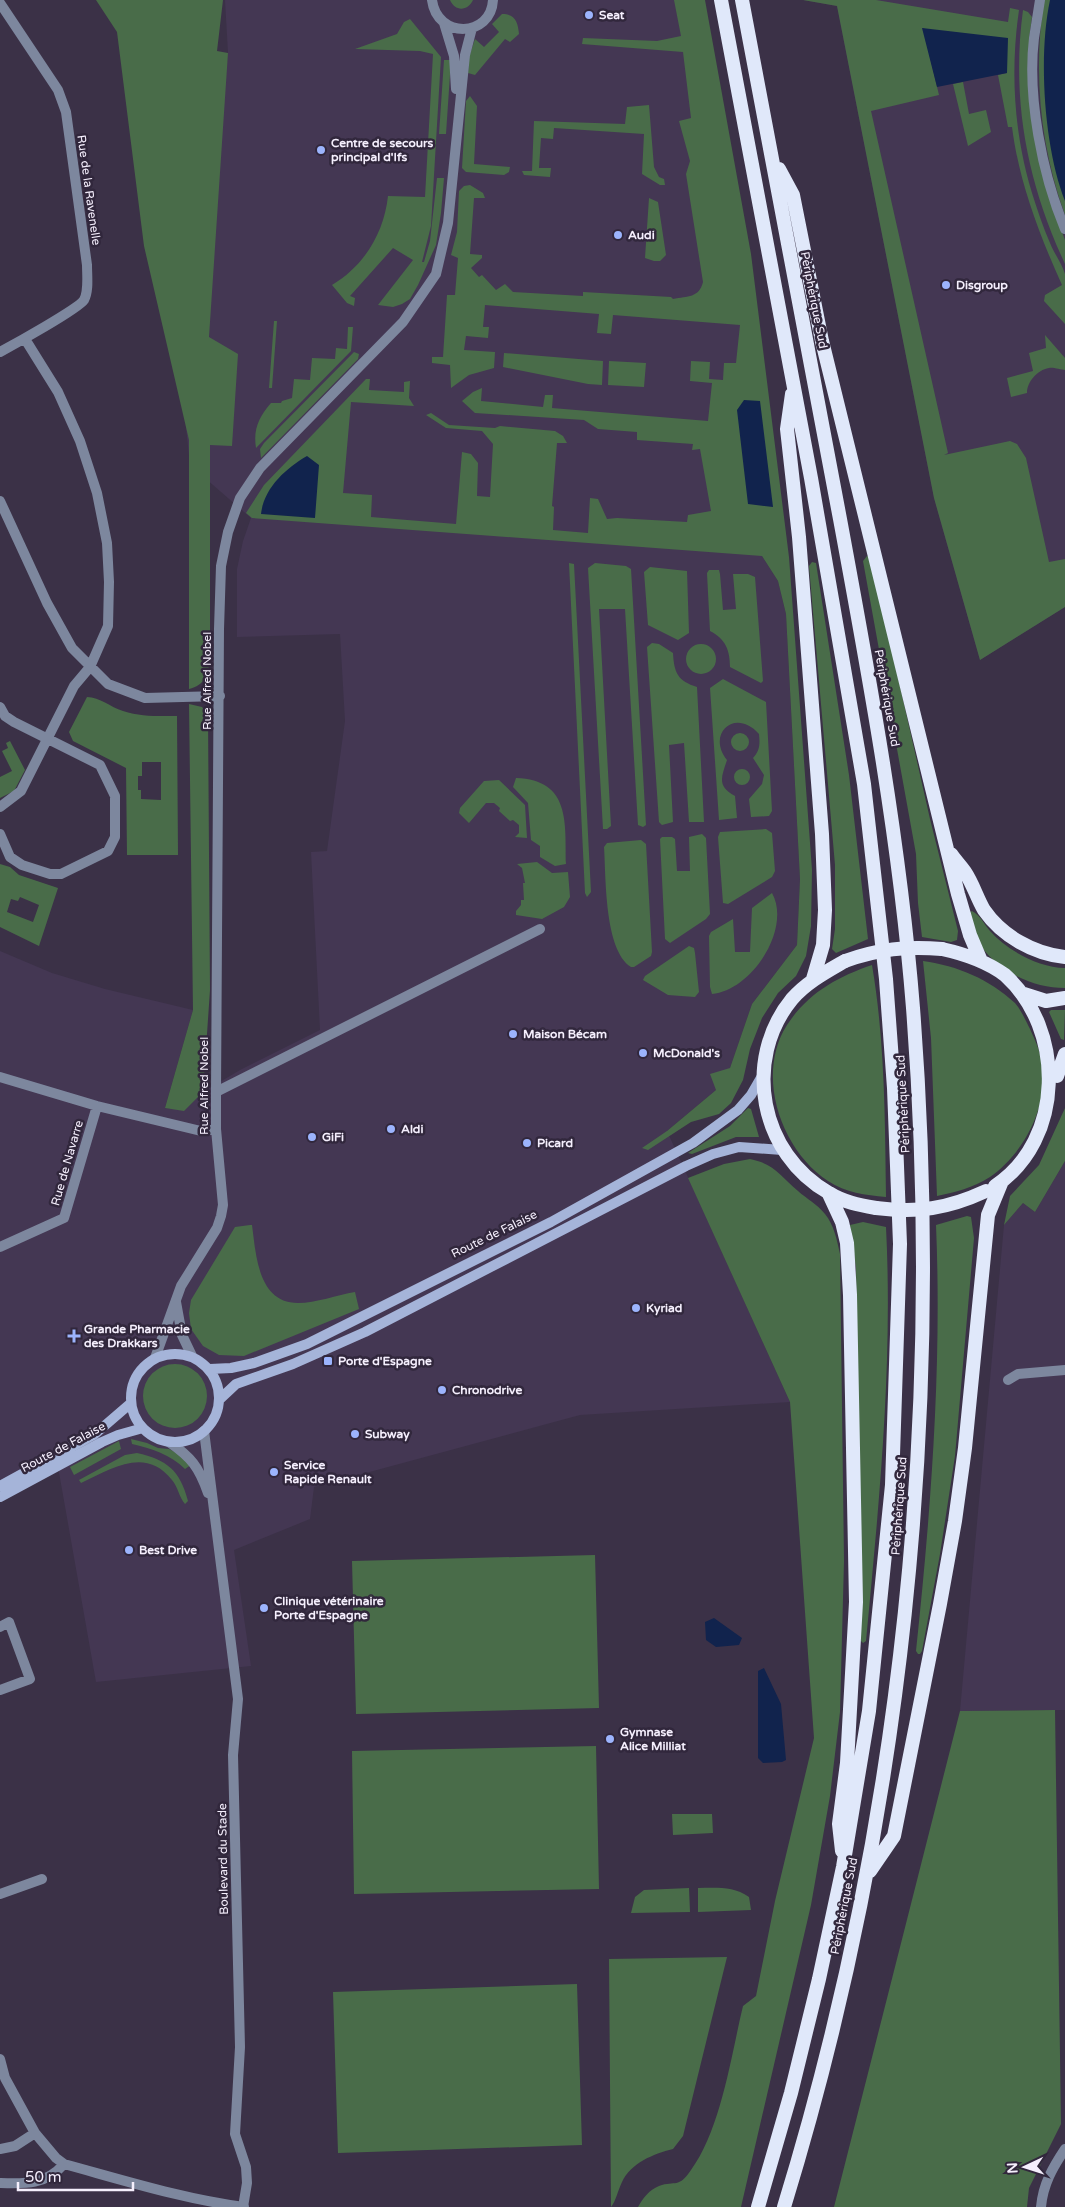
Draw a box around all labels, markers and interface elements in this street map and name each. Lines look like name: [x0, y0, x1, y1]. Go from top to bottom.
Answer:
place label: Seat: [599, 8, 625, 22]
marker: Seat: [583, 9, 595, 21]
street label: Rue de la Ravenelle: [74, 134, 104, 246]
place label: Centre de secours principal d'Ifs: [331, 136, 434, 165]
marker: Centre de secours principal d'Ifs: [315, 144, 327, 156]
place label: Audi: [628, 228, 655, 242]
marker: Audi: [612, 229, 624, 241]
street label: Périphérique Sud: [798, 250, 830, 350]
place label: Disgroup: [956, 278, 1008, 293]
marker: Disgroup: [940, 279, 952, 291]
street label: Rue Alfred Nobel: [200, 632, 214, 730]
street label: Périphérique Sud: [872, 648, 902, 748]
place label: Maison Bécam: [523, 1027, 607, 1041]
marker: Maison Bécam: [507, 1028, 519, 1040]
street label: Rue Alfred Nobel: [197, 1037, 211, 1135]
place label: McDonald's: [653, 1046, 720, 1060]
marker: McDonald's: [637, 1047, 649, 1059]
street label: Périphérique Sud: [893, 1054, 913, 1154]
street label: Rue de Navarre: [48, 1118, 86, 1207]
place label: Aldi: [401, 1122, 423, 1136]
marker: Aldi: [385, 1123, 397, 1135]
place label: GiFi: [322, 1130, 344, 1144]
marker: GiFi: [306, 1131, 318, 1143]
place label: Picard: [537, 1136, 573, 1150]
marker: Picard: [521, 1137, 533, 1149]
street label: Route de Falaise: [449, 1207, 539, 1261]
place label: Kyriad: [646, 1301, 682, 1316]
marker: Kyriad: [630, 1302, 642, 1314]
place label: Grande Pharmacie des Drakkars: [84, 1322, 190, 1350]
marker: Grande Pharmacie des Drakkars: [68, 1330, 80, 1342]
place label: Porte d'Espagne: [338, 1354, 432, 1369]
marker: Porte d'Espagne: [322, 1355, 334, 1367]
place label: Chronodrive: [452, 1383, 522, 1397]
marker: Chronodrive: [436, 1384, 448, 1396]
street label: Route de Falaise: [18, 1419, 108, 1475]
place label: Subway: [365, 1427, 410, 1442]
marker: Subway: [349, 1428, 361, 1440]
street label: Périphérique Sud: [889, 1456, 909, 1556]
place label: Service Rapide Renault: [284, 1458, 372, 1487]
marker: Service Rapide Renault: [268, 1466, 280, 1478]
place label: Best Drive: [139, 1543, 197, 1557]
marker: Best Drive: [123, 1544, 135, 1556]
place label: Clinique vétérinaire Porte d'Espagne: [274, 1594, 384, 1623]
marker: Clinique vétérinaire Porte d'Espagne: [258, 1602, 270, 1614]
place label: Gymnase Alice Milliat: [620, 1725, 686, 1753]
marker: Gymnase Alice Milliat: [604, 1733, 616, 1745]
street label: Boulevard du Stade: [215, 1803, 231, 1915]
street label: Périphérique Sud: [828, 1856, 860, 1956]
north arrow: [1000, 2142, 1050, 2192]
scale bar: [18, 2160, 132, 2192]
text: N: [1004, 2162, 1021, 2174]
text: 50 m: [25, 2168, 62, 2186]

